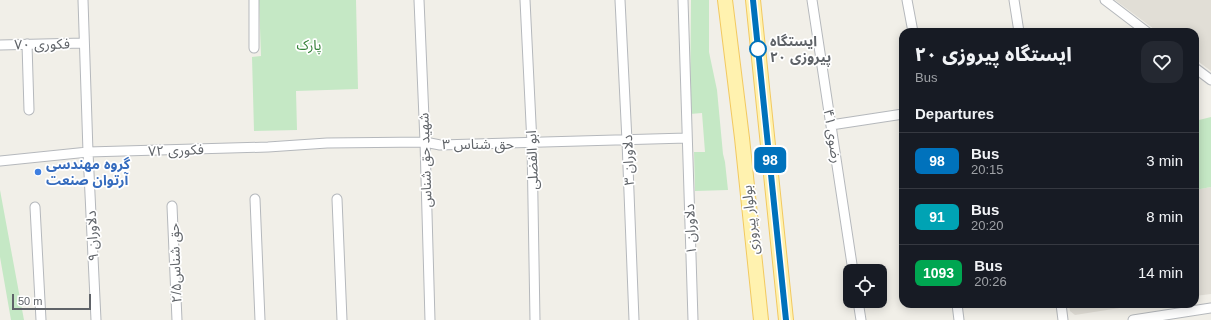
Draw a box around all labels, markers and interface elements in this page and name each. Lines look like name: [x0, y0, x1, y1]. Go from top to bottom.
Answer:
place label: ایستگاه پیروزی ۲۰: [770, 33, 831, 67]
street label: فکوری ۷۰: [14, 36, 70, 53]
park label: پارک: [296, 37, 322, 55]
marker: ایستگاه پیروزی ۲۰: [749, 40, 767, 58]
button: heart: [1141, 41, 1183, 83]
text: ایستگاه پیروزی ۲۰: [915, 44, 1072, 65]
text: Bus: [915, 70, 937, 85]
text: Departures: [915, 105, 994, 122]
street label: رضوی ۴۱: [820, 108, 845, 164]
street label: شهید حق شناس: [415, 112, 437, 208]
street label: ابو الفضلی: [523, 130, 542, 190]
street label: دلاوران ۳: [619, 134, 638, 186]
street label: حق شناس ۳: [442, 136, 514, 154]
street label: فکوری ۷۲: [148, 141, 204, 160]
text: Bus: [971, 145, 999, 162]
line badge: 98: [752, 147, 788, 173]
text: 98: [762, 152, 778, 168]
text: 3 min: [1146, 152, 1183, 169]
text: 98: [929, 153, 945, 169]
place label: گروه مهندسی آرتوان صنعت: [46, 156, 131, 189]
text: 20:15: [971, 162, 1004, 177]
marker: گروه مهندسی آرتوان صنعت: [33, 167, 43, 177]
street label: بولوار پیروزی: [738, 184, 764, 256]
text: Bus: [971, 201, 999, 218]
street label: دلاوران ۱: [681, 203, 700, 255]
text: 8 min: [1146, 208, 1183, 225]
text: 91: [929, 209, 945, 225]
street label: دلاوران ۹: [83, 210, 102, 262]
text: 20:20: [971, 218, 1004, 233]
street label: حق شناس۲/۵: [166, 223, 186, 303]
text: Bus: [974, 257, 1003, 274]
map controls: [843, 264, 887, 308]
button: locate: [843, 264, 887, 308]
text: 14 min: [1138, 264, 1183, 281]
text: 1093: [923, 265, 954, 281]
text: 20:26: [974, 274, 1007, 289]
scale bar: [12, 292, 91, 311]
text: 50 m: [18, 295, 42, 307]

